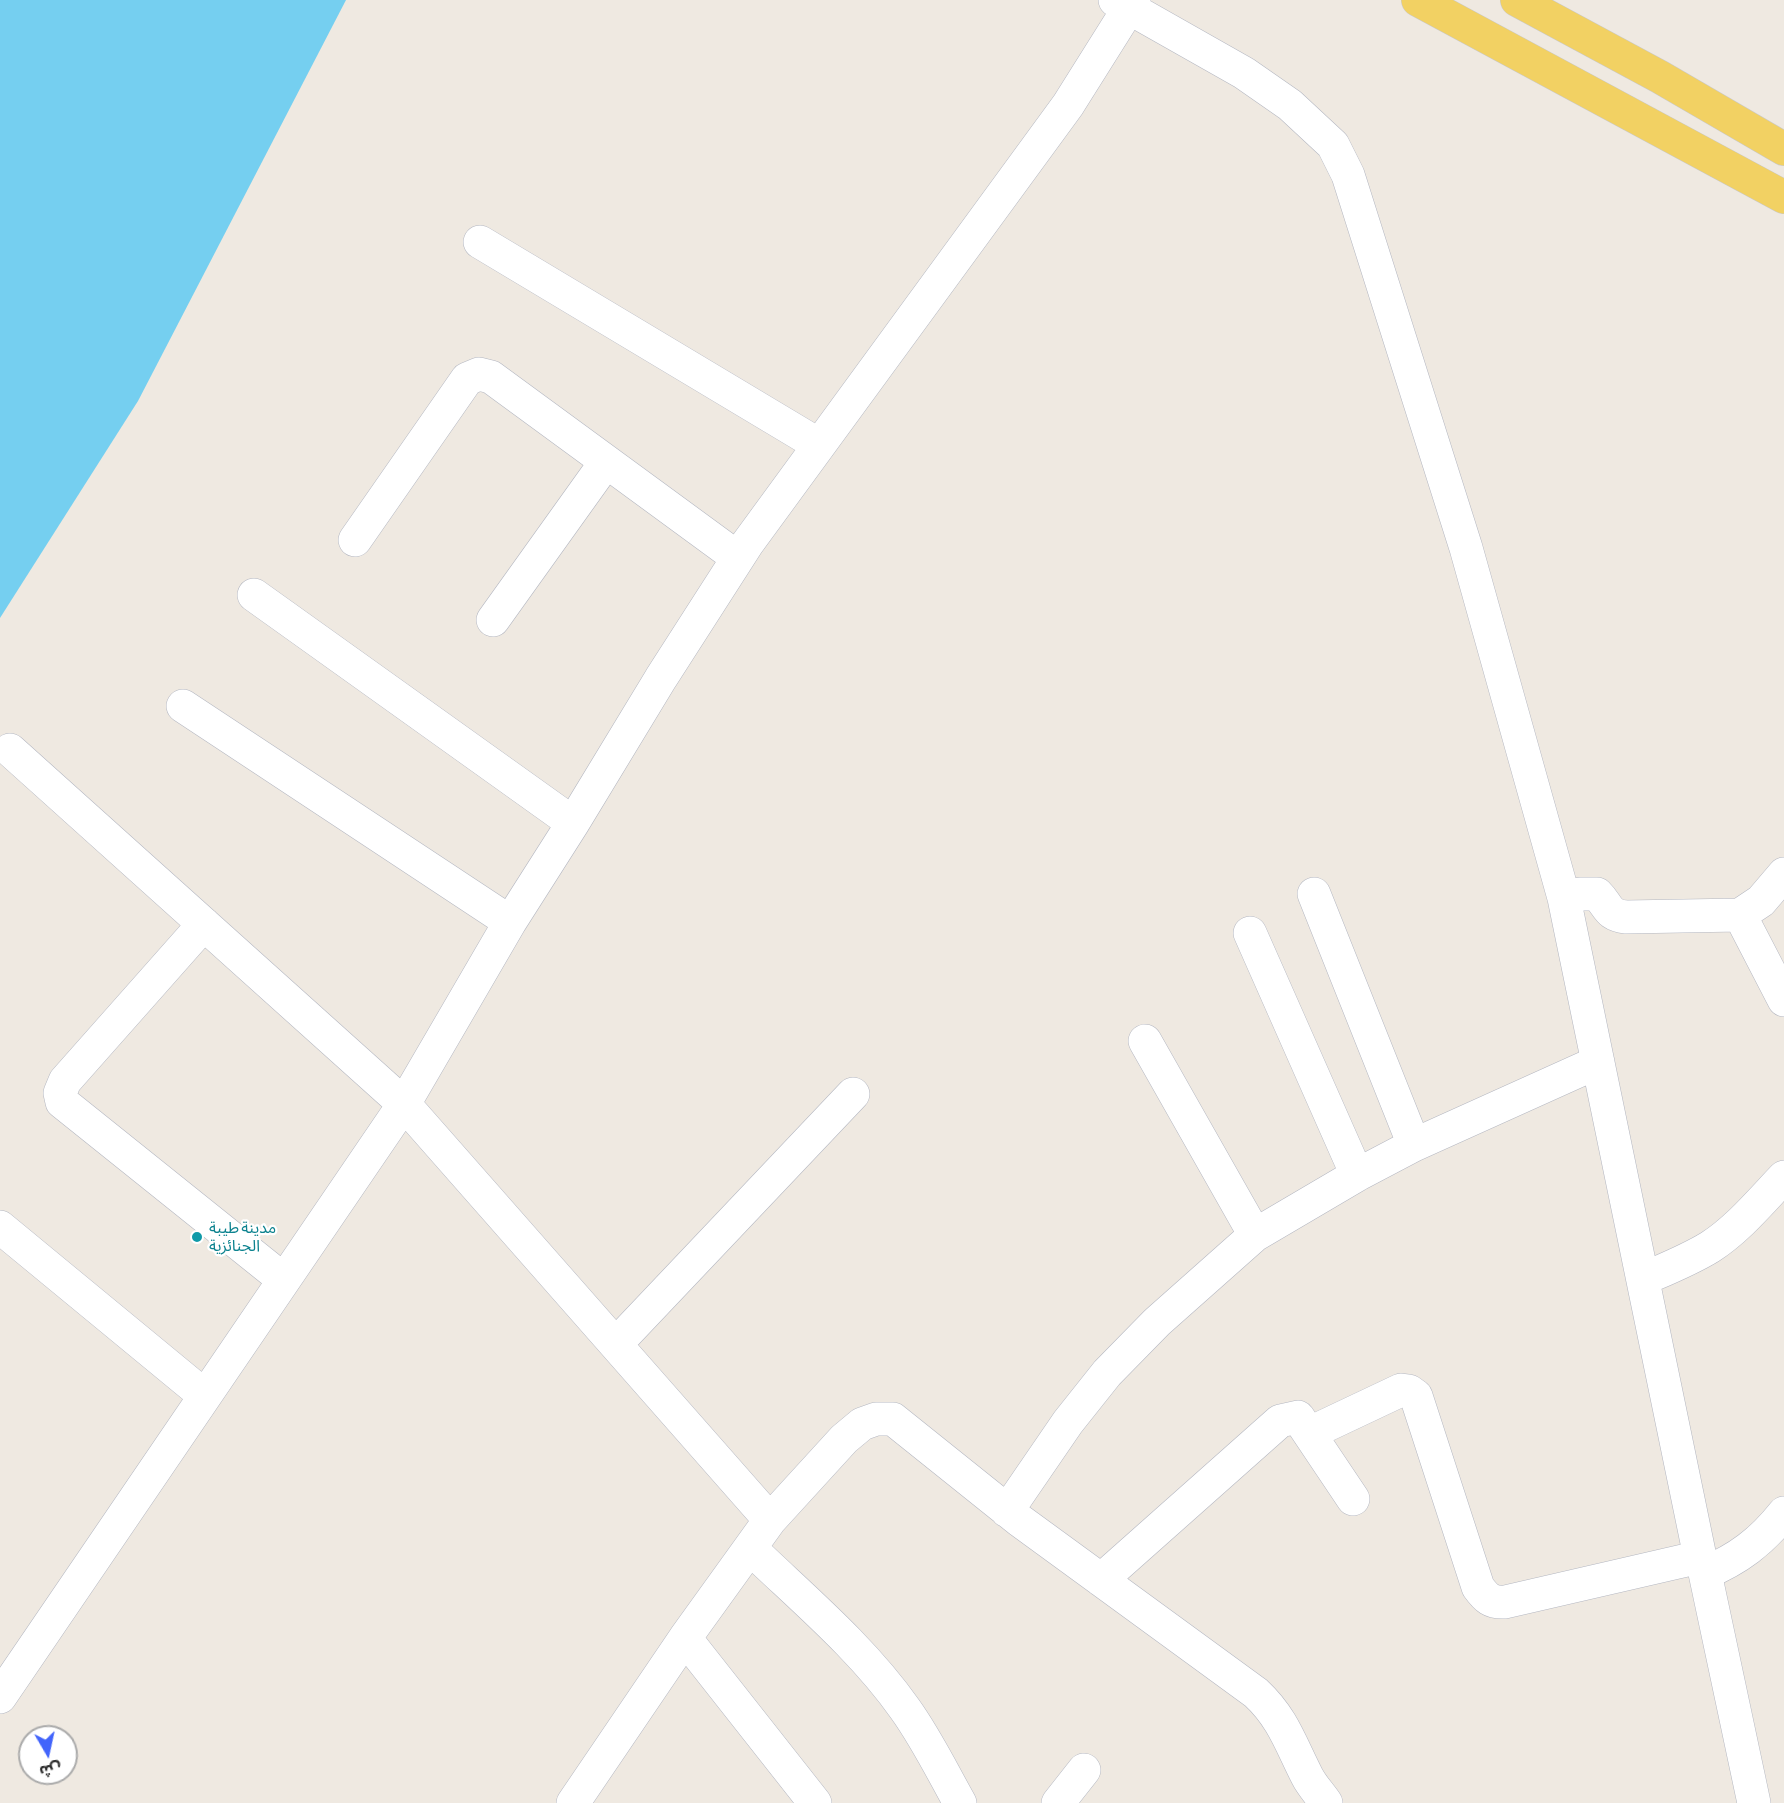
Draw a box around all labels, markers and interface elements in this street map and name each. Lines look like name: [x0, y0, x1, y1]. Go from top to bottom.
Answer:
place label: مدينة طيبة الجنائزية: [209, 1218, 276, 1256]
marker: مدينة طيبة الجنائزية: [190, 1230, 204, 1244]
north arrow: [18, 1725, 78, 1785]
text: ش: [38, 1760, 63, 1781]

